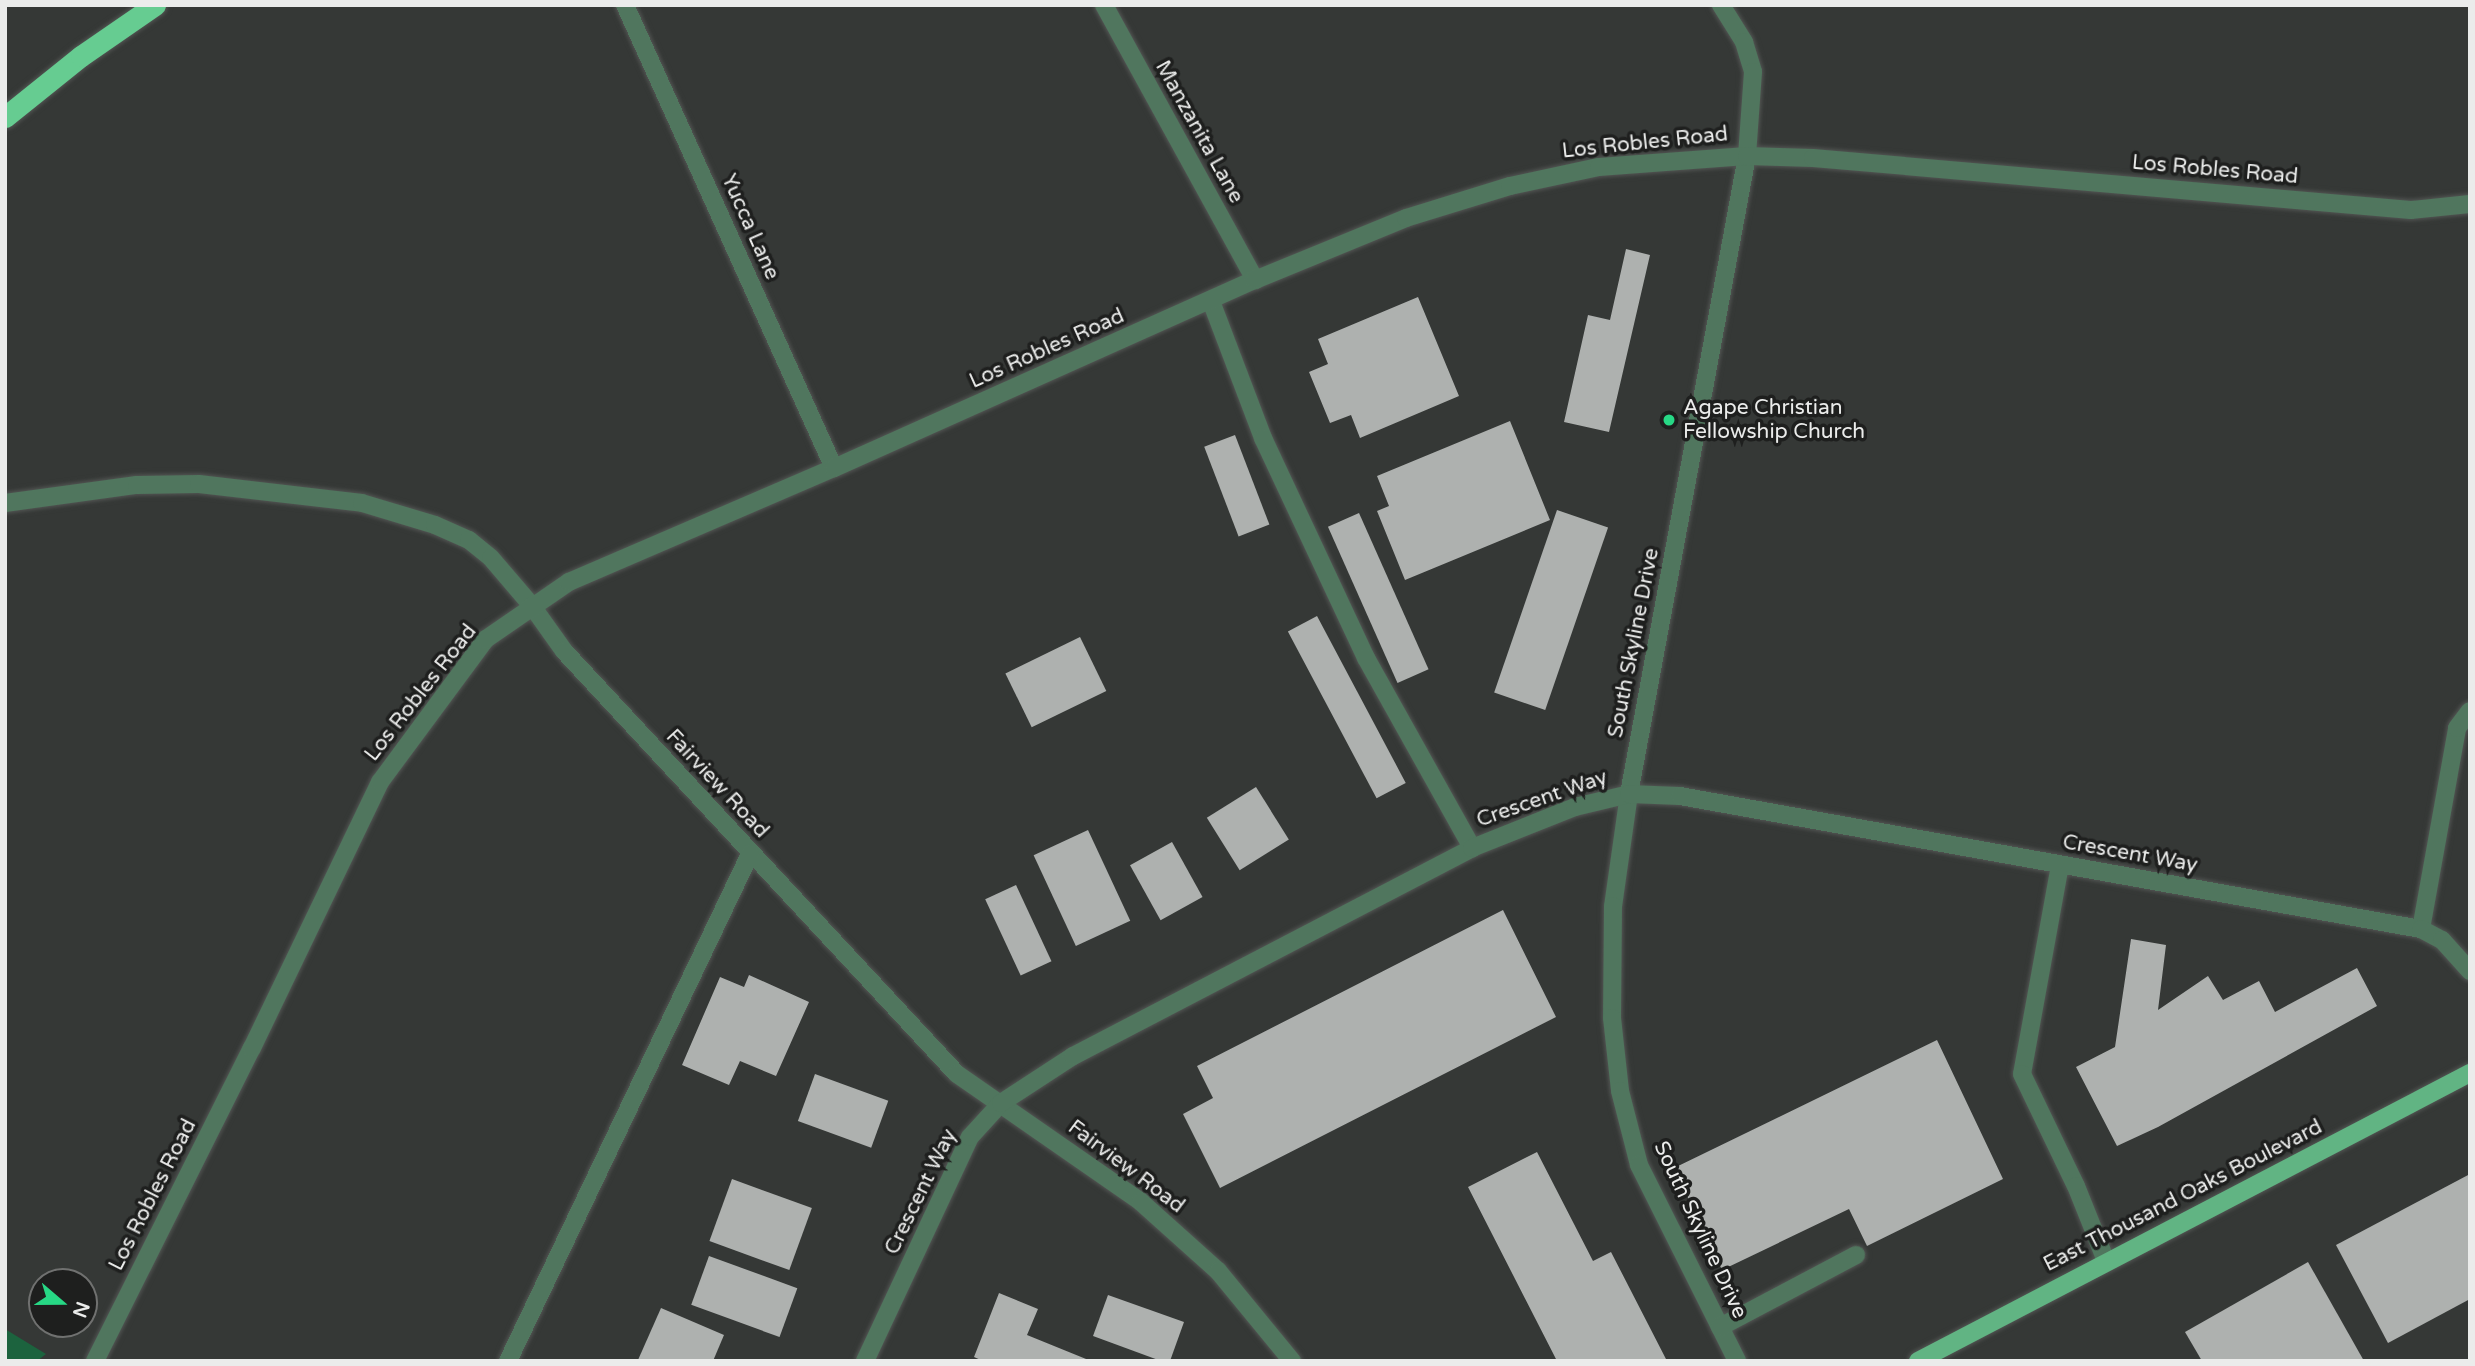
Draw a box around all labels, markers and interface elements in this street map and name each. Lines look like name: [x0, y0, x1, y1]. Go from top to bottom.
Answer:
street label: Manzanita Lane: [1149, 56, 1249, 208]
street label: Los Robles Road: [1561, 122, 1729, 164]
street label: Los Robles Road: [2131, 150, 2299, 190]
street label: Yucca Lane: [716, 170, 784, 284]
street label: Los Robles Road: [966, 304, 1128, 394]
place label: Agape Christian Fellowship Church: [1683, 395, 1865, 445]
marker: Agape Christian Fellowship Church: [1661, 412, 1677, 428]
street label: South Skyline Drive: [1603, 546, 1665, 740]
street label: Los Robles Road: [360, 620, 482, 766]
street label: Fairview Road: [660, 724, 774, 844]
street label: Crescent Way: [1473, 765, 1611, 833]
street label: Crescent Way: [2061, 830, 2199, 878]
street label: Los Robles Road: [104, 1115, 202, 1275]
street label: Fairview Road: [1063, 1115, 1189, 1219]
street label: East Thousand Oaks Boulevard: [2040, 1115, 2326, 1277]
street label: Crescent Way: [880, 1125, 962, 1259]
street label: South Skyline Drive: [1648, 1137, 1752, 1323]
north arrow: [28, 1268, 98, 1338]
text: N: [68, 1299, 94, 1320]

